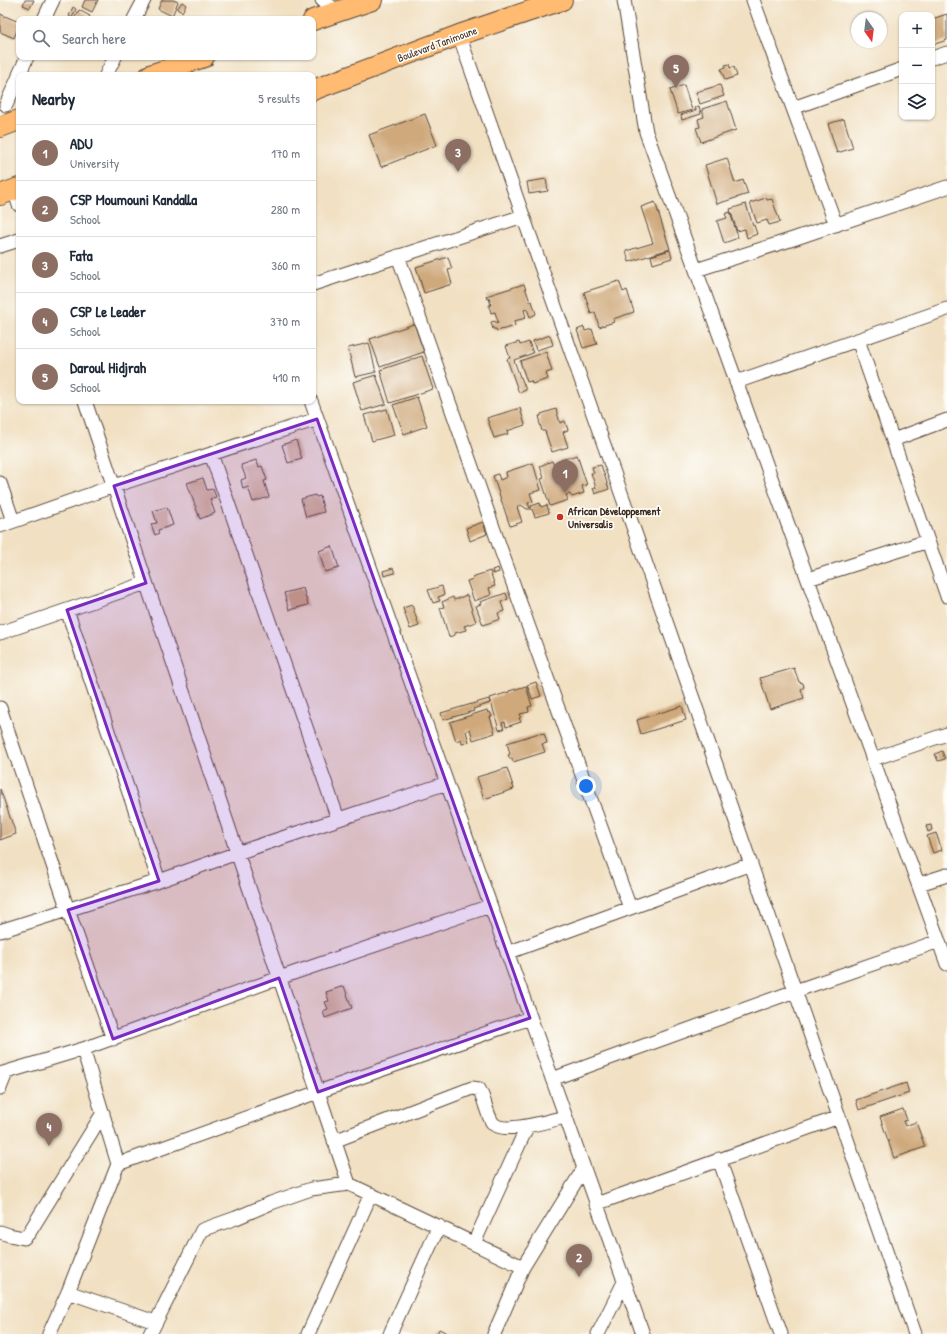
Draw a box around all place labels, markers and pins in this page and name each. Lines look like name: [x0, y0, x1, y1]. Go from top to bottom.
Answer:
pin: 5: [663, 55, 689, 88]
pin: 3: [445, 139, 471, 172]
pin: 1: [552, 460, 578, 493]
place label: African Développement Universalis: [568, 504, 661, 531]
marker: African Développement Universalis: [555, 512, 565, 522]
pin: 4: [36, 1113, 62, 1146]
pin: 2: [566, 1244, 592, 1277]

